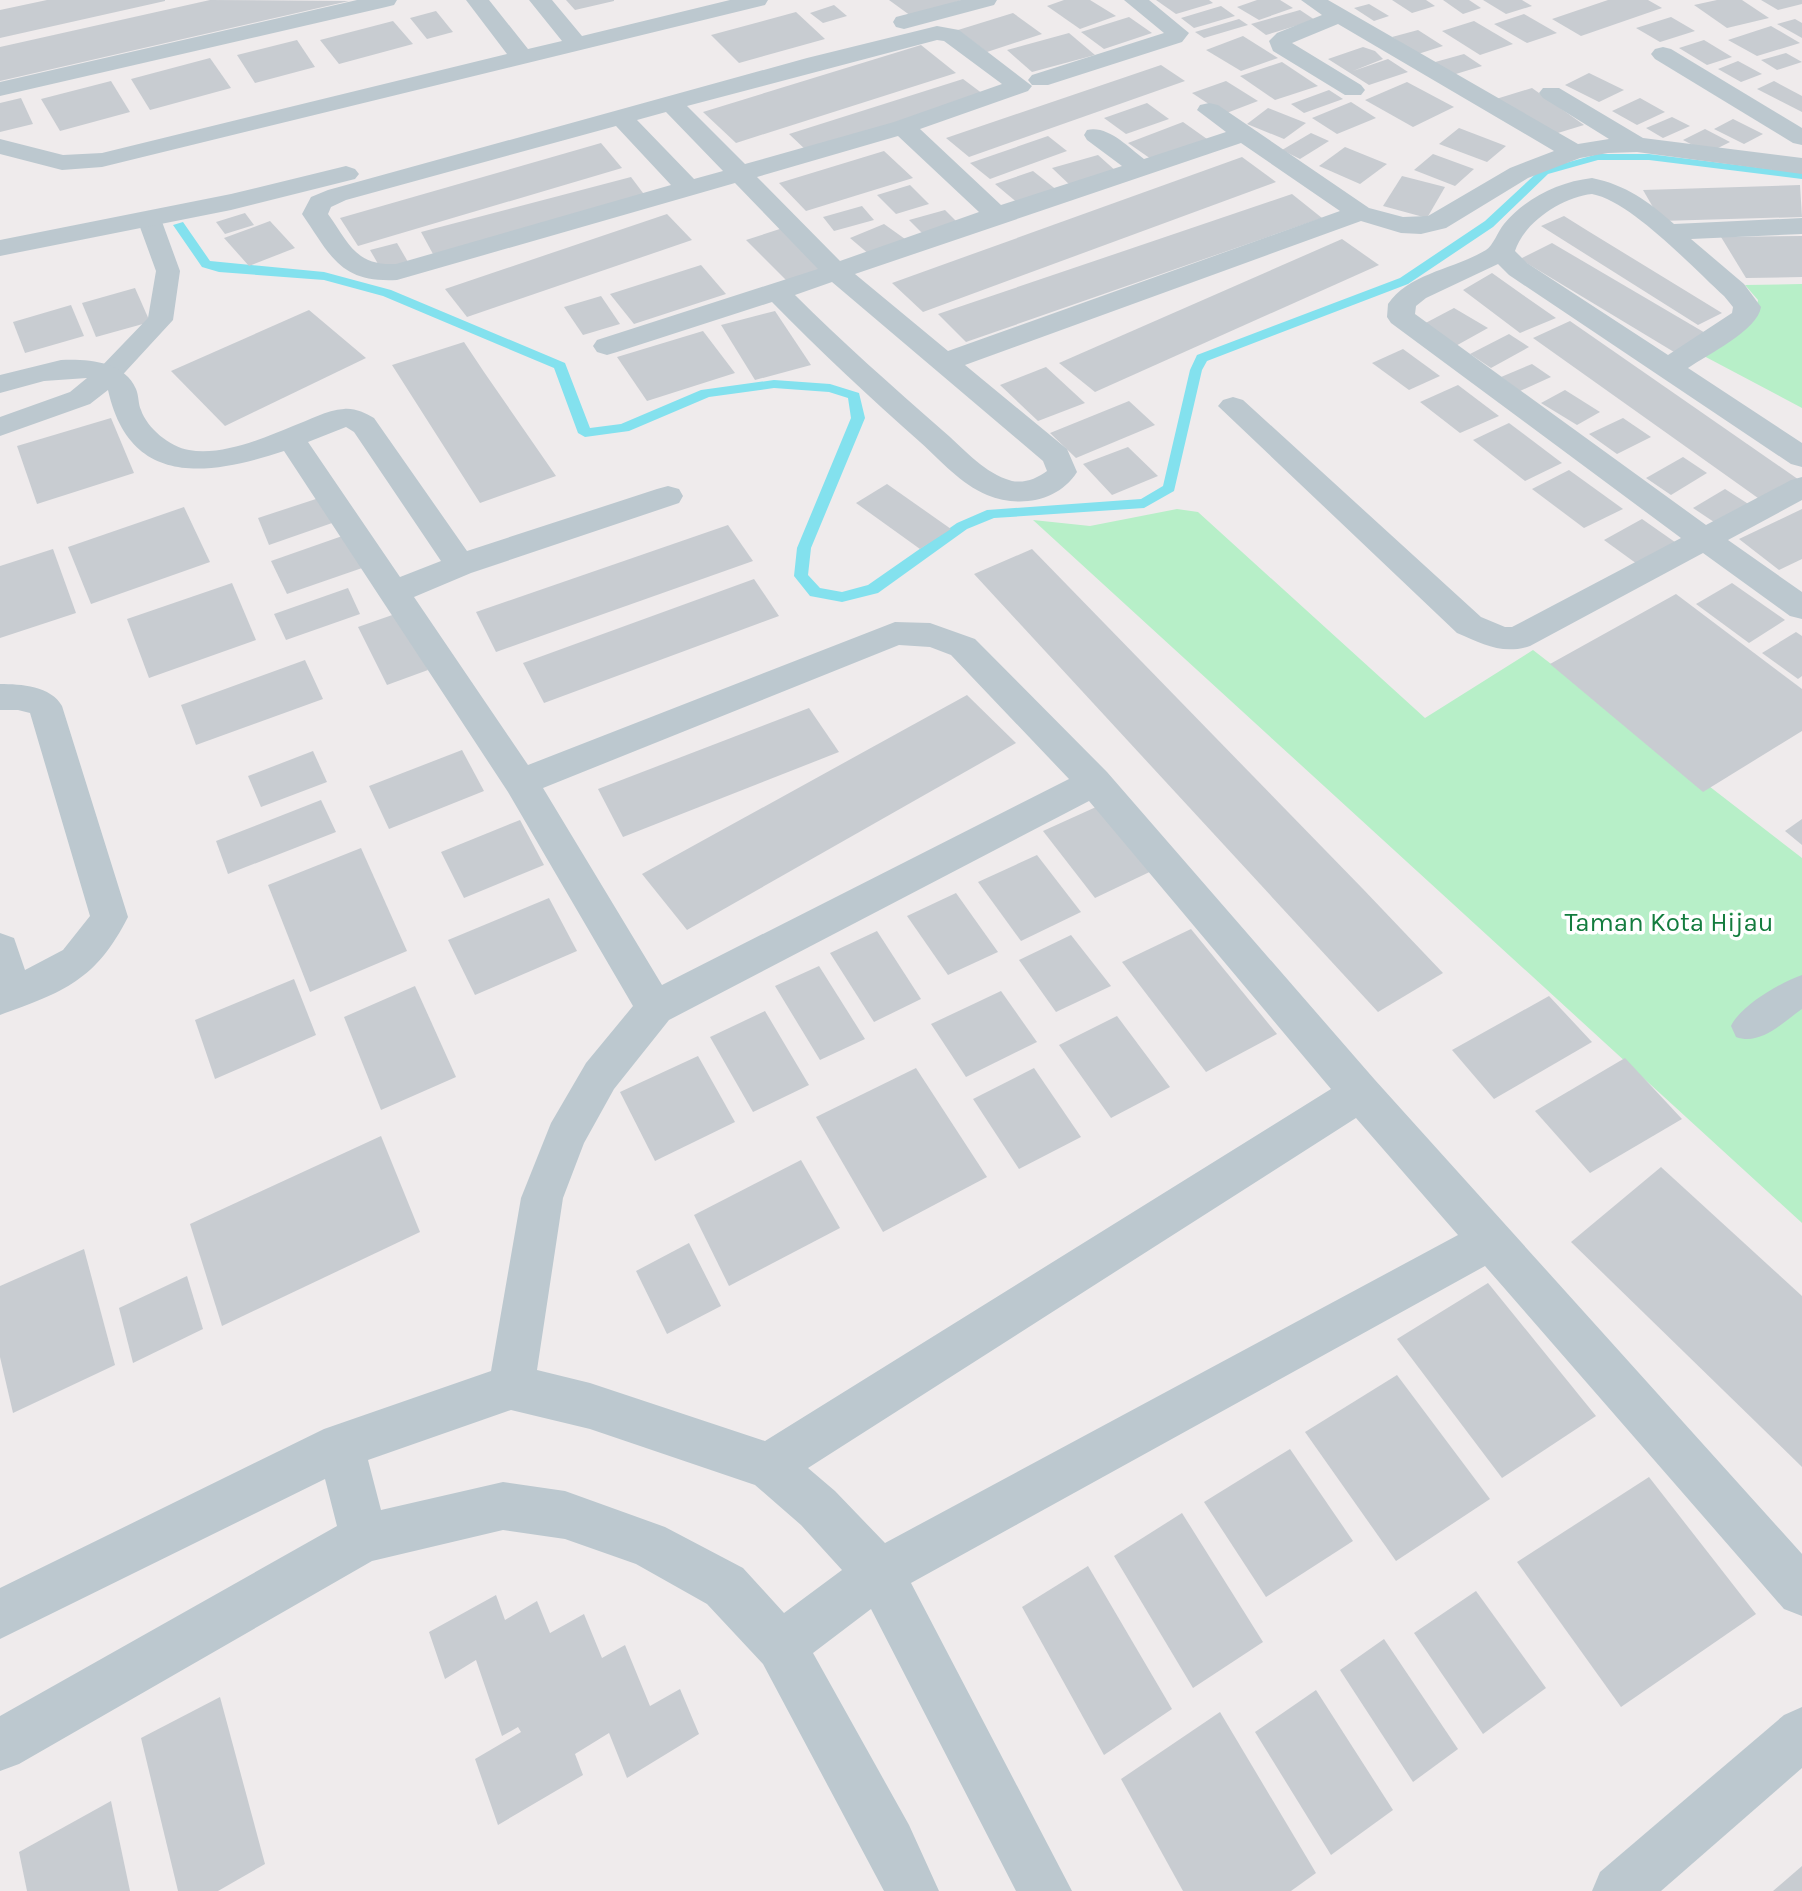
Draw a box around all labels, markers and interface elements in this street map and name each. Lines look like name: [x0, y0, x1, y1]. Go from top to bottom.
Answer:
park label: Taman Kota Hijau: [1564, 907, 1774, 938]

